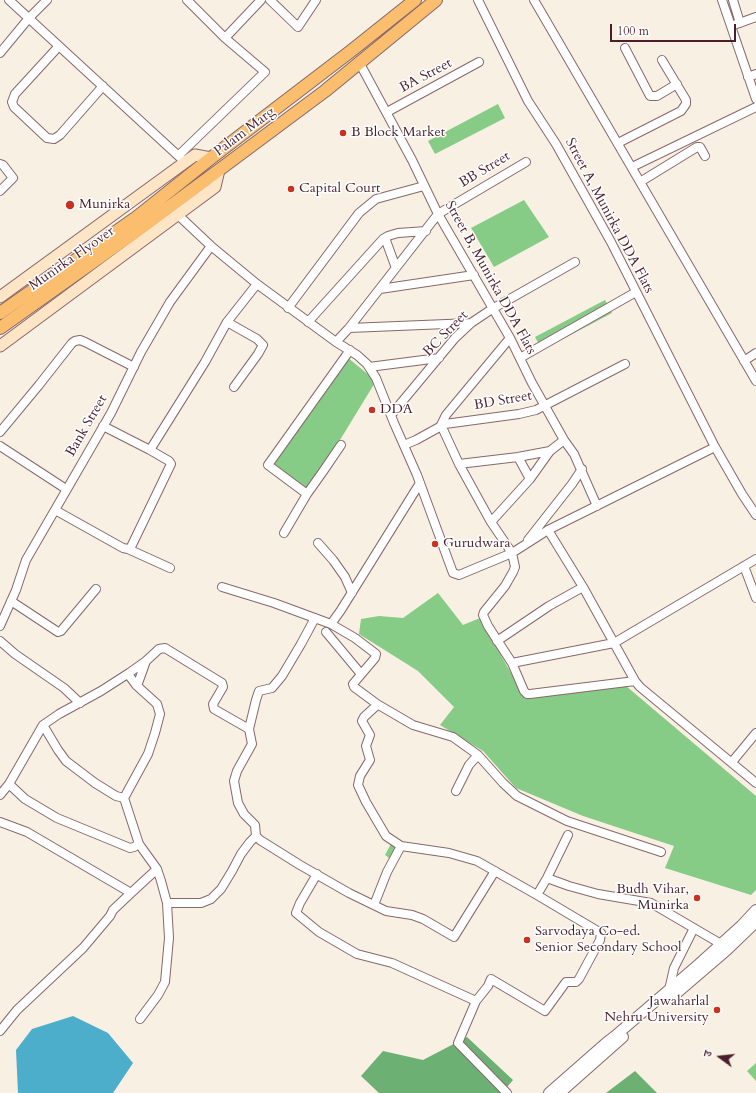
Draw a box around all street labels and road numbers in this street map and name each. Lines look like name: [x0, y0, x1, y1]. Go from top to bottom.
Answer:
street label: BA Street: [397, 55, 455, 97]
street label: Palam Marg: [211, 104, 279, 160]
street label: Street A, Munirka DDA Flats: [561, 136, 657, 296]
street label: BB Street: [456, 148, 514, 192]
street label: Street B, Munirka DDA Flats: [441, 198, 539, 358]
street label: Munirka Flyover: [26, 223, 118, 295]
street label: BC Street: [420, 307, 472, 361]
street label: BD Street: [473, 388, 533, 414]
street label: Bank Street: [63, 392, 111, 460]

